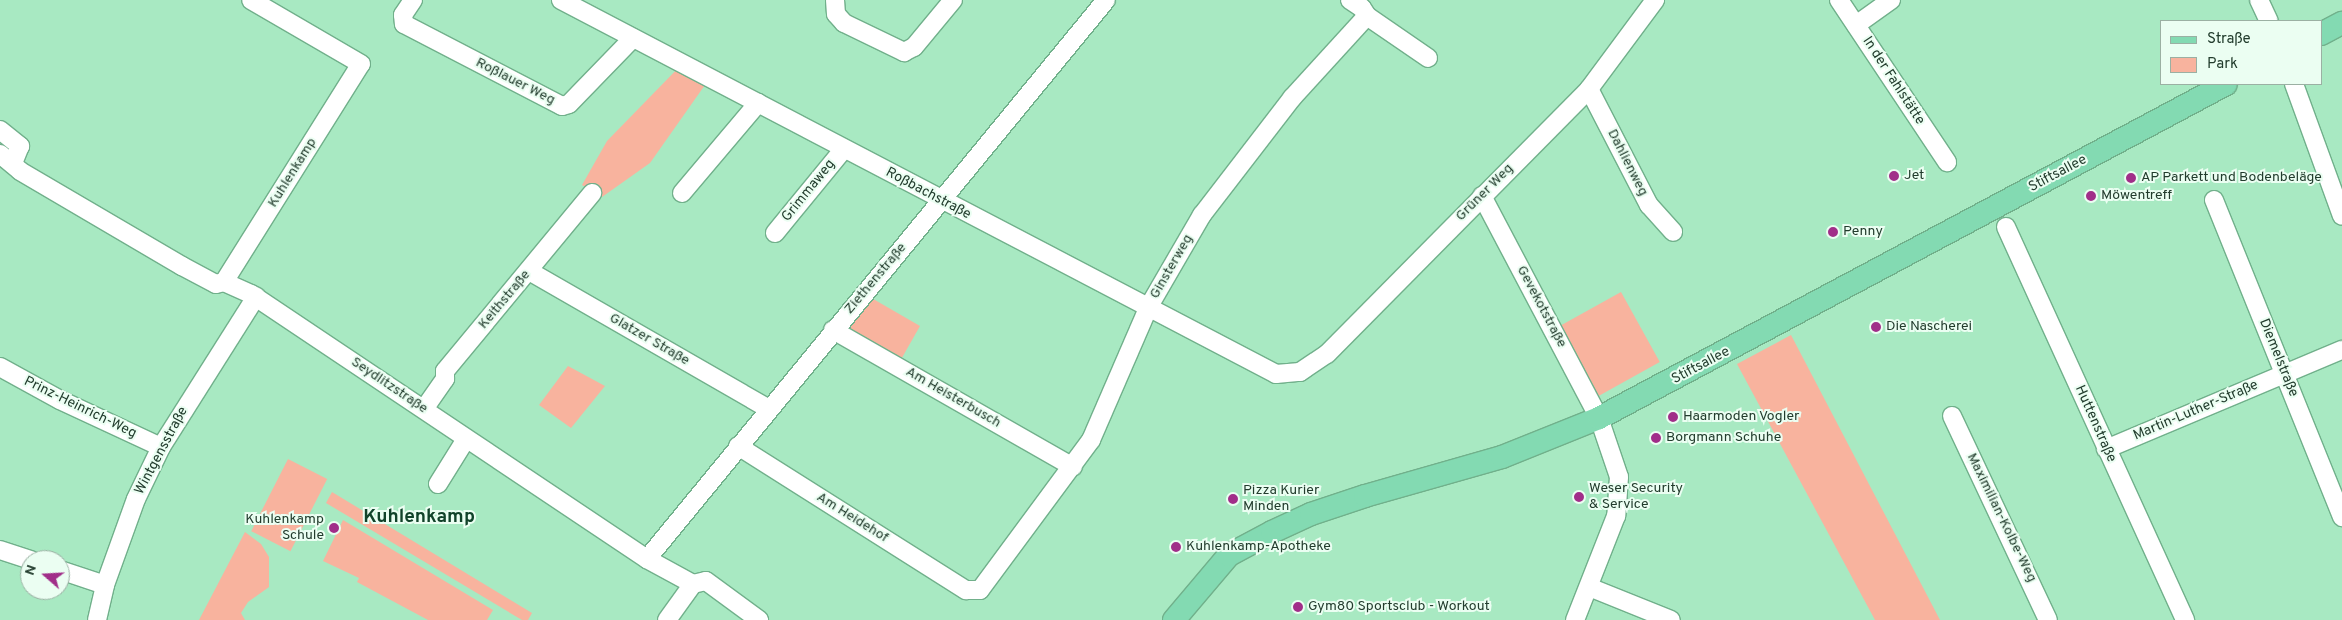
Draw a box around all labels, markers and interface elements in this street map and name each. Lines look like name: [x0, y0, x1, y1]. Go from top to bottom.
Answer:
legend: [2160, 20, 2322, 85]
text: Straße: [2207, 30, 2251, 49]
street label: In der Fahlstätte: [1858, 34, 1928, 128]
street label: Roßlauer Weg: [472, 55, 558, 109]
text: Park: [2207, 55, 2238, 74]
street label: Dahlienweg: [1603, 127, 1651, 199]
street label: Kuhlenkamp: [265, 135, 321, 211]
street label: Stiftsallee: [2026, 152, 2090, 196]
street label: Grimmaweg: [779, 156, 839, 226]
street label: Grüner Weg: [1453, 161, 1517, 225]
street label: Roßbachstraße: [883, 164, 973, 224]
place label: Jet: [1904, 168, 1924, 184]
marker: Jet: [1888, 170, 1900, 182]
place label: AP Parkett und Bodenbeläge: [2141, 170, 2322, 186]
marker: AP Parkett und Bodenbeläge: [2125, 172, 2137, 184]
place label: Möwentreff: [2101, 188, 2172, 204]
marker: Möwentreff: [2085, 190, 2097, 202]
place label: Penny: [1843, 224, 1883, 240]
marker: Penny: [1827, 226, 1839, 238]
street label: Ginsterweg: [1147, 232, 1197, 302]
street label: Ziethenstraße: [841, 240, 911, 318]
street label: Gevekotstraße: [1512, 263, 1570, 351]
street label: Keithstraße: [475, 267, 535, 333]
street label: Glatzer Straße: [606, 310, 692, 370]
street label: Diemelstraße: [2255, 316, 2301, 400]
place label: Die Nascherei: [1886, 319, 1972, 335]
marker: Die Nascherei: [1870, 321, 1882, 333]
street label: Stiftsallee: [1669, 344, 1733, 388]
street label: Seydlitzstraße: [347, 354, 431, 418]
street label: Am Heisterbusch: [902, 364, 1004, 432]
street label: Prinz-Heinrich-Weg: [21, 373, 139, 443]
street label: Martin-Luther-Straße: [2131, 377, 2261, 445]
street label: Huttenstraße: [2071, 383, 2119, 465]
street label: Wintgensstraße: [132, 404, 192, 498]
place label: Haarmoden Vogler: [1683, 409, 1800, 425]
marker: Haarmoden Vogler: [1667, 411, 1679, 423]
place label: Borgmann Schuhe: [1666, 430, 1781, 446]
marker: Borgmann Schuhe: [1650, 432, 1662, 444]
street label: Maximilian-Kolbe-Weg: [1962, 451, 2040, 585]
place label: Weser Security & Service: [1589, 481, 1683, 514]
place label: Pizza Kurier Minden: [1243, 483, 1319, 516]
street label: Am Heidehof: [813, 489, 891, 547]
marker: Weser Security & Service: [1573, 491, 1585, 503]
marker: Pizza Kurier Minden: [1227, 493, 1239, 505]
district label: Kuhlenkamp: [363, 507, 475, 529]
place label: Kuhlenkamp Schule: [245, 512, 324, 544]
marker: Kuhlenkamp Schule: [328, 522, 340, 534]
place label: Kuhlenkamp-Apotheke: [1186, 539, 1331, 555]
marker: Kuhlenkamp-Apotheke: [1170, 541, 1182, 553]
north arrow: [20, 550, 70, 600]
text: N: [22, 563, 41, 578]
place label: Gym80 Sportsclub - Workout: [1308, 599, 1490, 615]
marker: Gym80 Sportsclub - Workout: [1292, 601, 1304, 613]

